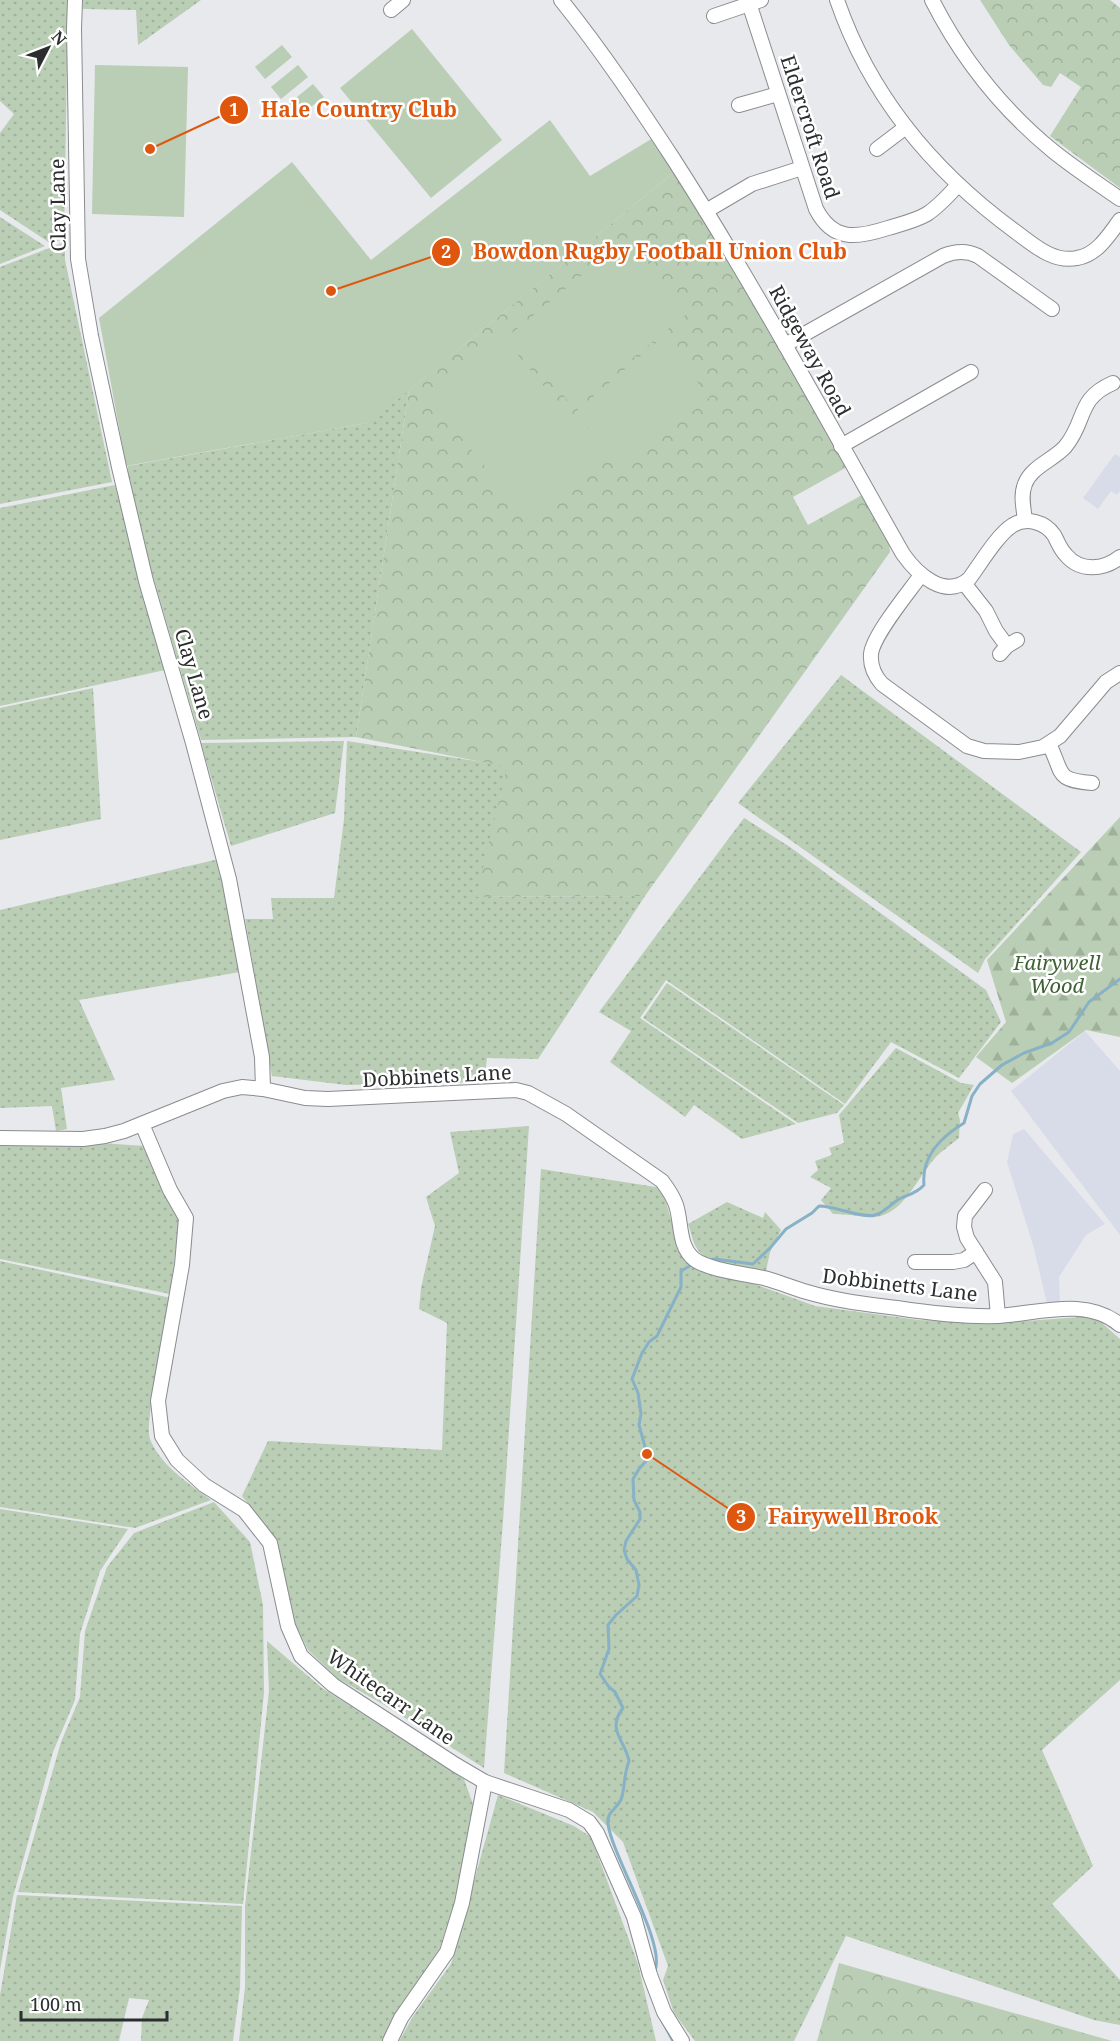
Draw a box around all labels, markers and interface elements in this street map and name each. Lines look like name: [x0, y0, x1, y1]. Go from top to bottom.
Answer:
north arrow: [18, 18, 78, 78]
text: N: [47, 26, 72, 50]
street label: Eldercroft Road: [775, 51, 846, 202]
callout: Hale Country Club: [219, 91, 469, 130]
text: Hale Country Club: [261, 95, 457, 123]
text: 1: [229, 97, 239, 121]
street label: Clay Lane: [43, 158, 72, 252]
callout: Bowdon Rugby Football Union Club: [431, 232, 859, 271]
text: Bowdon Rugby Football Union Club: [473, 237, 847, 265]
text: 2: [441, 239, 451, 263]
street label: Ridgeway Road: [763, 280, 858, 421]
street label: Clay Lane: [169, 625, 220, 722]
park label: Fairywell Wood: [1013, 949, 1100, 999]
street label: Dobbinets Lane: [362, 1058, 512, 1093]
street label: Dobbinetts Lane: [821, 1262, 979, 1307]
callout: Fairywell Brook: [726, 1497, 950, 1536]
text: Fairywell Brook: [768, 1502, 939, 1530]
text: 3: [736, 1504, 746, 1528]
street label: Whitecarr Lane: [322, 1642, 461, 1751]
scale bar: [21, 1984, 166, 2022]
text: 100 m: [30, 1992, 82, 2016]

